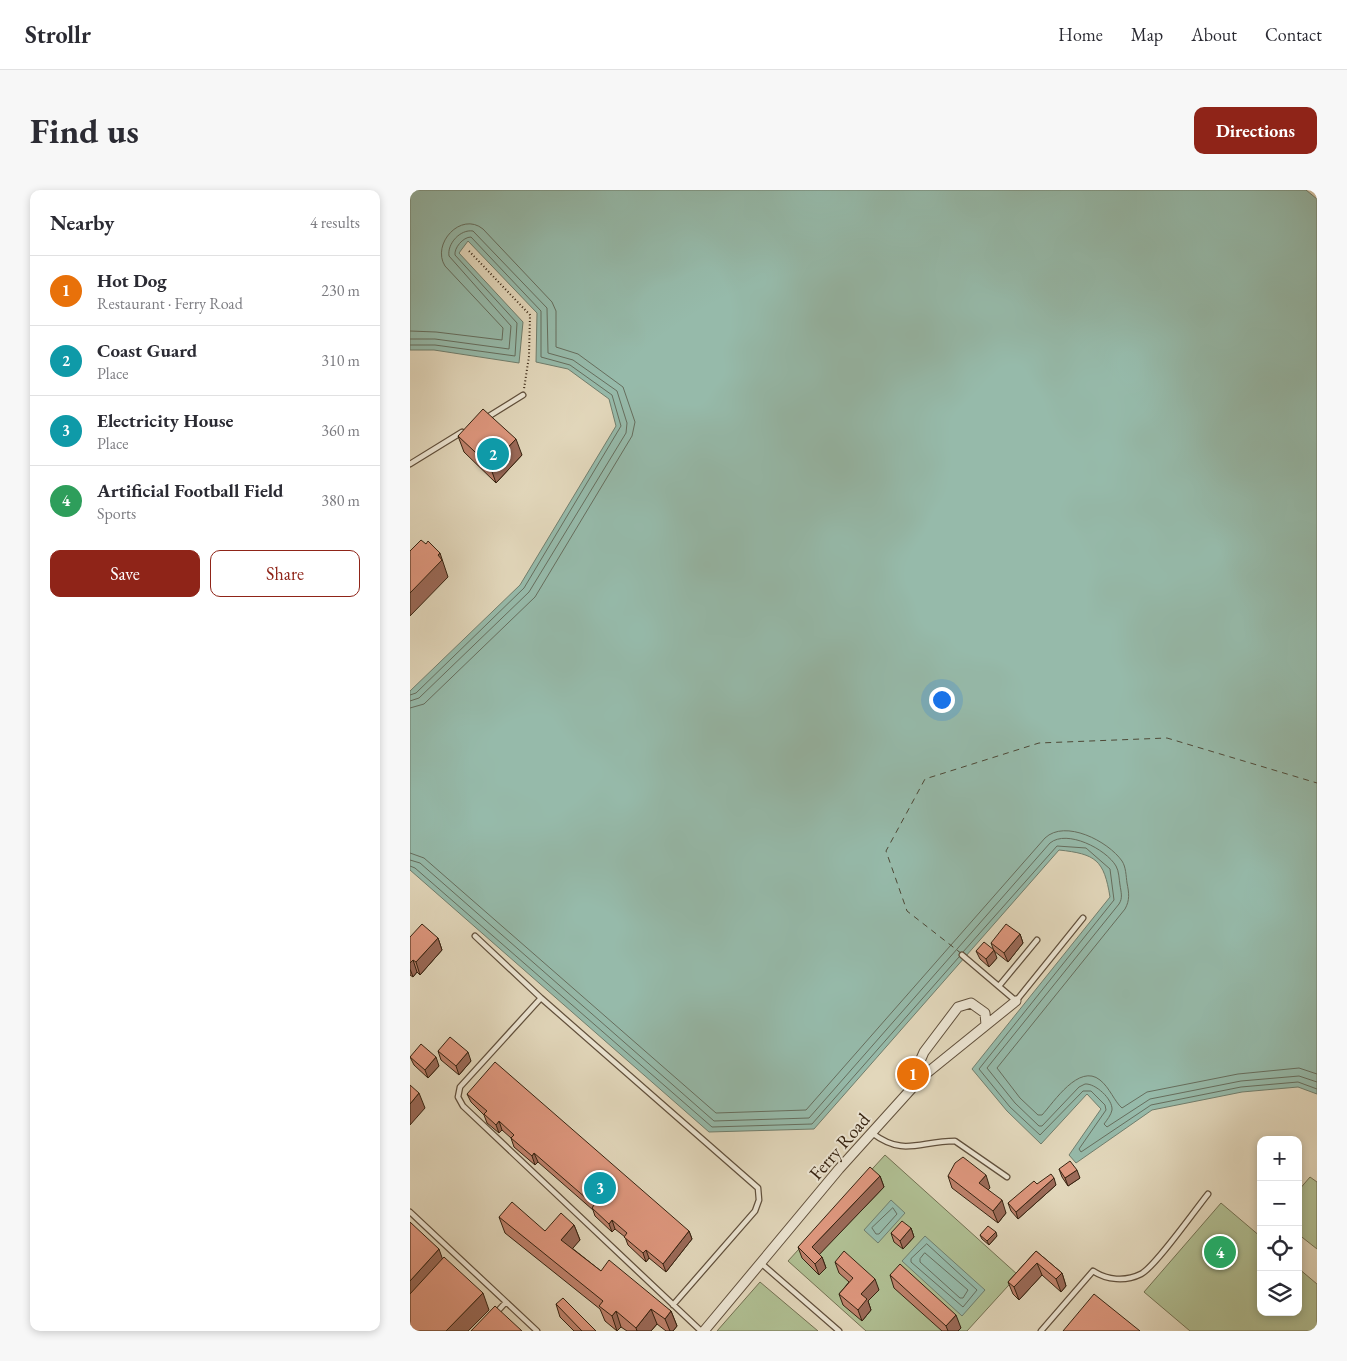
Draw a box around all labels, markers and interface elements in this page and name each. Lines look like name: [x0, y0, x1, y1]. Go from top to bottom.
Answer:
text: Strollr: [25, 19, 91, 50]
text: Home: [1058, 23, 1103, 46]
text: Map: [1131, 23, 1163, 46]
text: About: [1191, 23, 1237, 46]
text: Contact: [1265, 23, 1322, 46]
button: Directions: [1194, 107, 1317, 154]
text: Find us: [30, 108, 139, 153]
text: Nearby: [50, 209, 114, 236]
text: 4 results: [310, 212, 360, 233]
text: Hot Dog: [97, 268, 167, 293]
text: 1: [62, 280, 70, 301]
text: 230 m: [321, 280, 360, 301]
text: Restaurant · Ferry Road: [97, 293, 243, 314]
text: Coast Guard: [97, 338, 197, 363]
text: 2: [62, 350, 70, 371]
text: 310 m: [321, 350, 360, 371]
text: Place: [97, 363, 129, 384]
text: Electricity House: [97, 408, 234, 433]
text: 3: [62, 420, 70, 441]
text: 360 m: [321, 420, 360, 441]
text: Place: [97, 433, 129, 454]
pin: 2: [477, 435, 509, 473]
text: Artificial Football Field: [97, 478, 283, 503]
text: 4: [62, 490, 70, 511]
text: 380 m: [321, 490, 360, 511]
text: Sports: [97, 503, 136, 524]
button: Save: [50, 550, 200, 597]
button: Share: [210, 550, 360, 597]
your location: [929, 687, 955, 713]
pin: 1: [897, 1055, 929, 1093]
street label: Ferry Road: [803, 1107, 876, 1185]
map controls: [1257, 1136, 1302, 1316]
button: +: [1257, 1136, 1302, 1181]
pin: 3: [584, 1169, 616, 1207]
button: −: [1257, 1181, 1302, 1226]
button: locate: [1257, 1226, 1302, 1271]
pin: 4: [1204, 1233, 1236, 1271]
button: layers: [1257, 1271, 1302, 1316]

